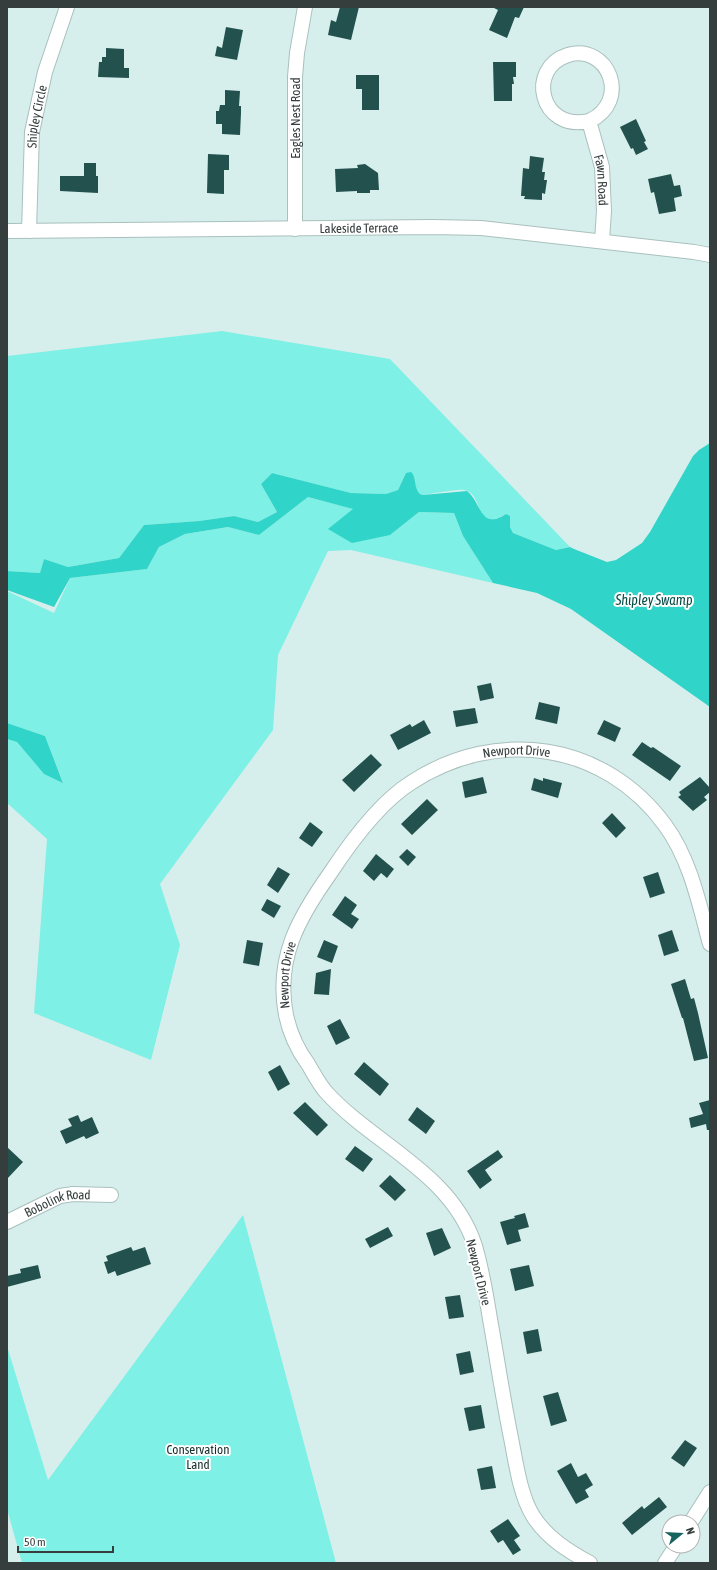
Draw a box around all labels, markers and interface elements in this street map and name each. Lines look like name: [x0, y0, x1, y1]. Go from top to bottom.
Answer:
street label: Eagles Nest Road: [288, 77, 303, 159]
street label: Shipley Circle: [25, 84, 50, 148]
street label: Fawn Road: [591, 153, 611, 206]
street label: Lakeside Terrace: [319, 220, 399, 236]
water label: Shipley Swamp: [614, 592, 693, 608]
street label: Newport Drive: [482, 742, 552, 761]
street label: Newport Drive: [276, 939, 299, 1009]
street label: Bobolink Road: [22, 1187, 91, 1220]
street label: Newport Drive: [463, 1237, 494, 1307]
park label: Conservation Land: [166, 1442, 230, 1472]
north arrow: [661, 1514, 701, 1554]
text: N: [684, 1526, 697, 1536]
scale bar: [18, 1528, 113, 1554]
text: 50 m: [24, 1535, 46, 1549]

